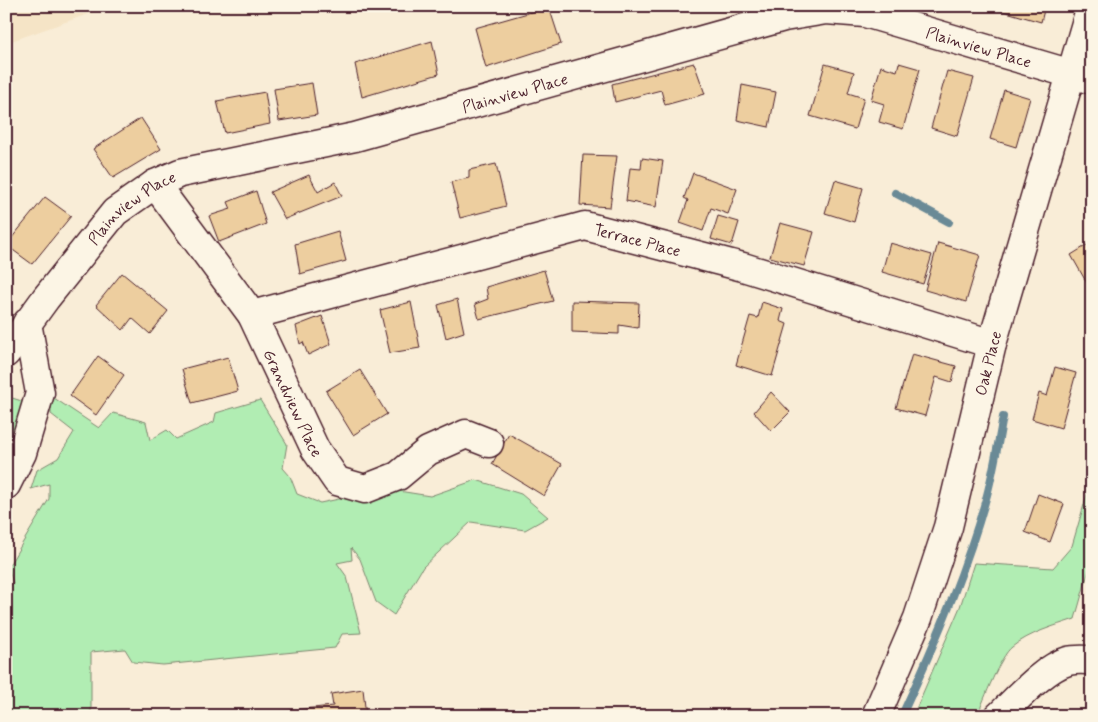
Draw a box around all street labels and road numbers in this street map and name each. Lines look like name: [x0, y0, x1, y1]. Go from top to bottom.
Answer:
street label: Plainview Place: [923, 23, 1034, 74]
street label: Plainview Place: [460, 69, 571, 119]
street label: Plainview Place: [84, 167, 179, 250]
street label: Terrace Place: [592, 220, 683, 262]
street label: Oak Place: [971, 329, 1007, 398]
street label: Grandview Place: [258, 346, 327, 462]

